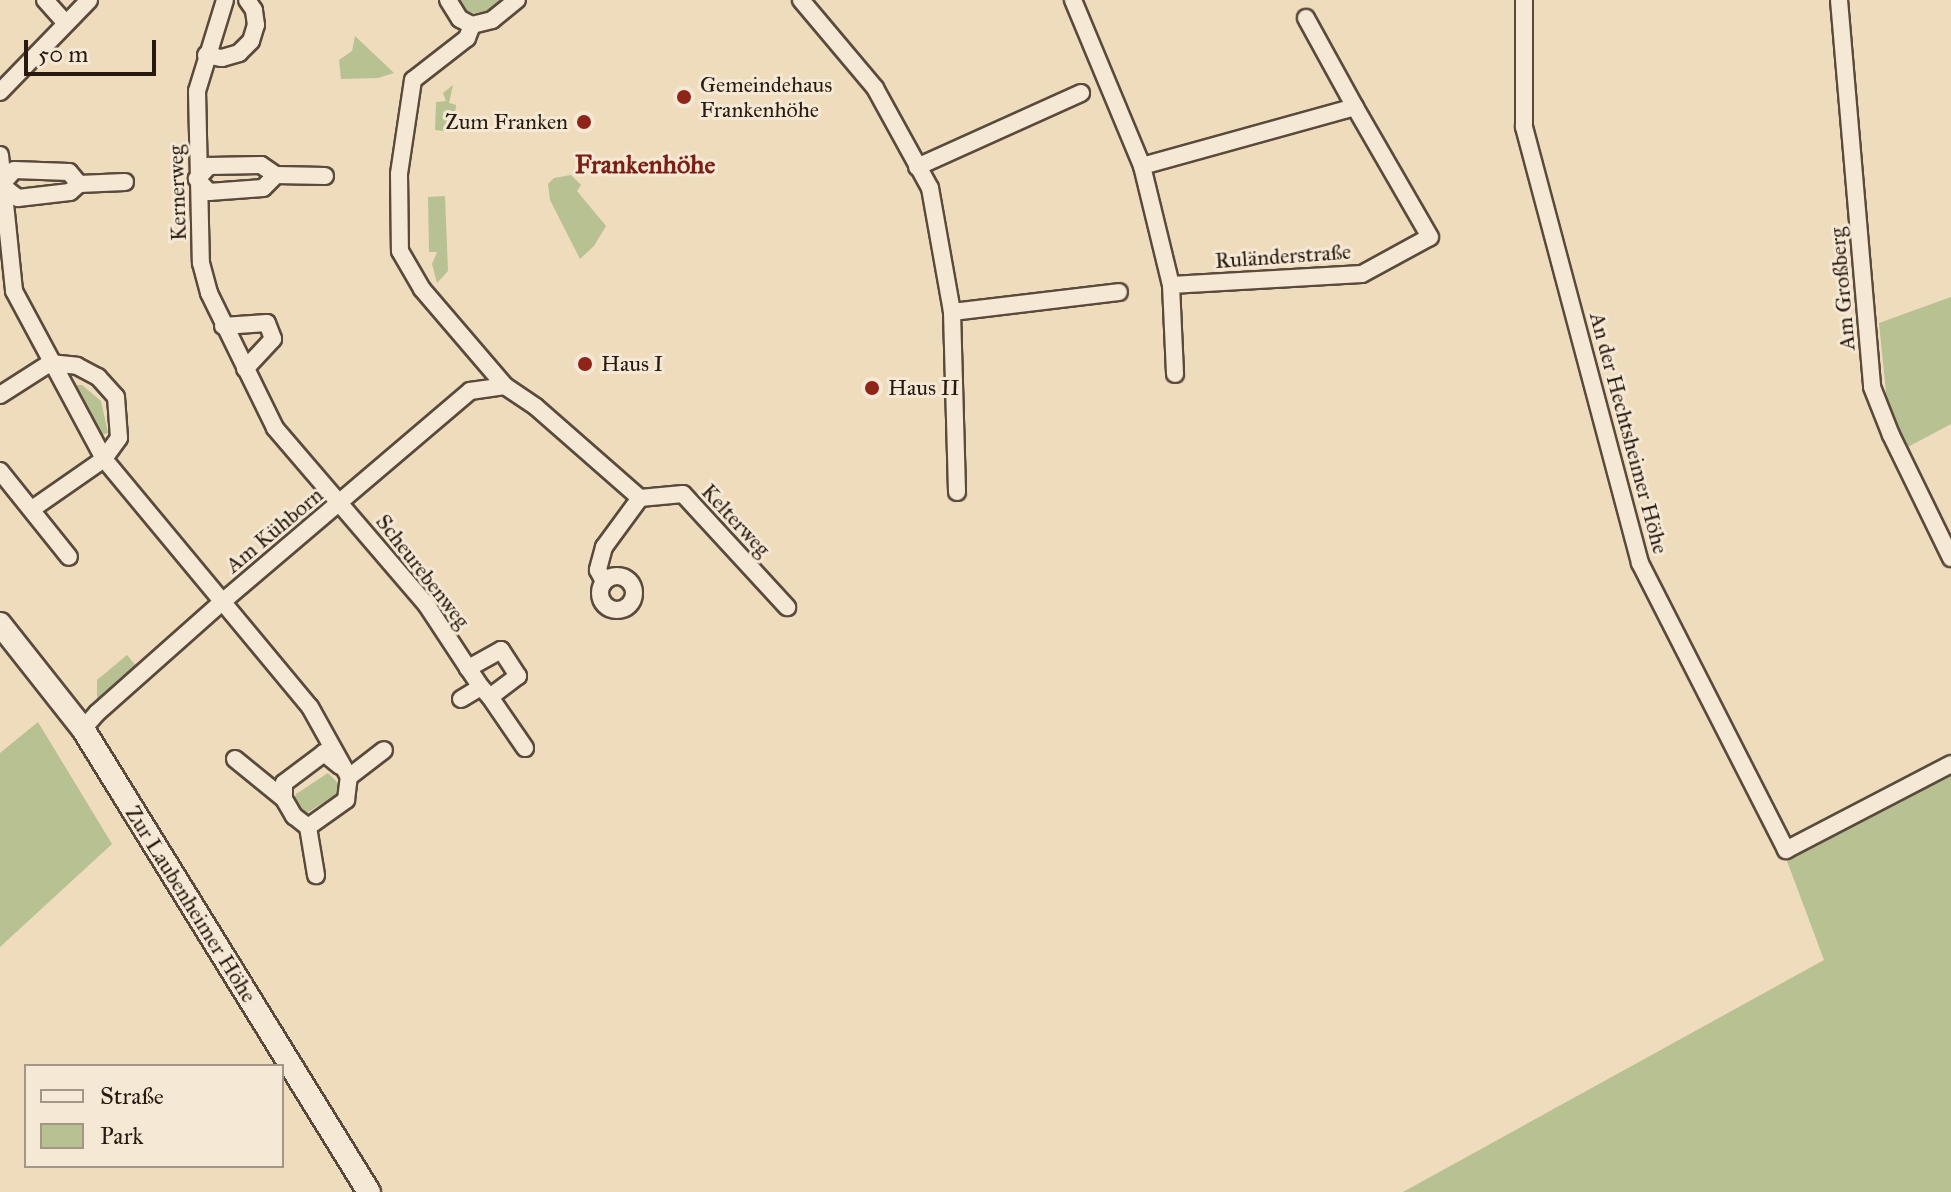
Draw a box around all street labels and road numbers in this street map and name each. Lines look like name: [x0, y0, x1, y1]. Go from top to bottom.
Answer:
street label: Kernerweg: [162, 145, 192, 241]
street label: Am Großberg: [1823, 226, 1861, 352]
street label: Ruländerstraße: [1214, 238, 1352, 274]
street label: An der Hechtsheimer Höhe: [1584, 309, 1674, 557]
street label: Kelterweg: [696, 478, 776, 562]
street label: Am Kühborn: [220, 482, 328, 578]
street label: Scheurebenweg: [370, 509, 476, 633]
street label: Zur Laubenheimer Höhe: [120, 801, 262, 1007]

